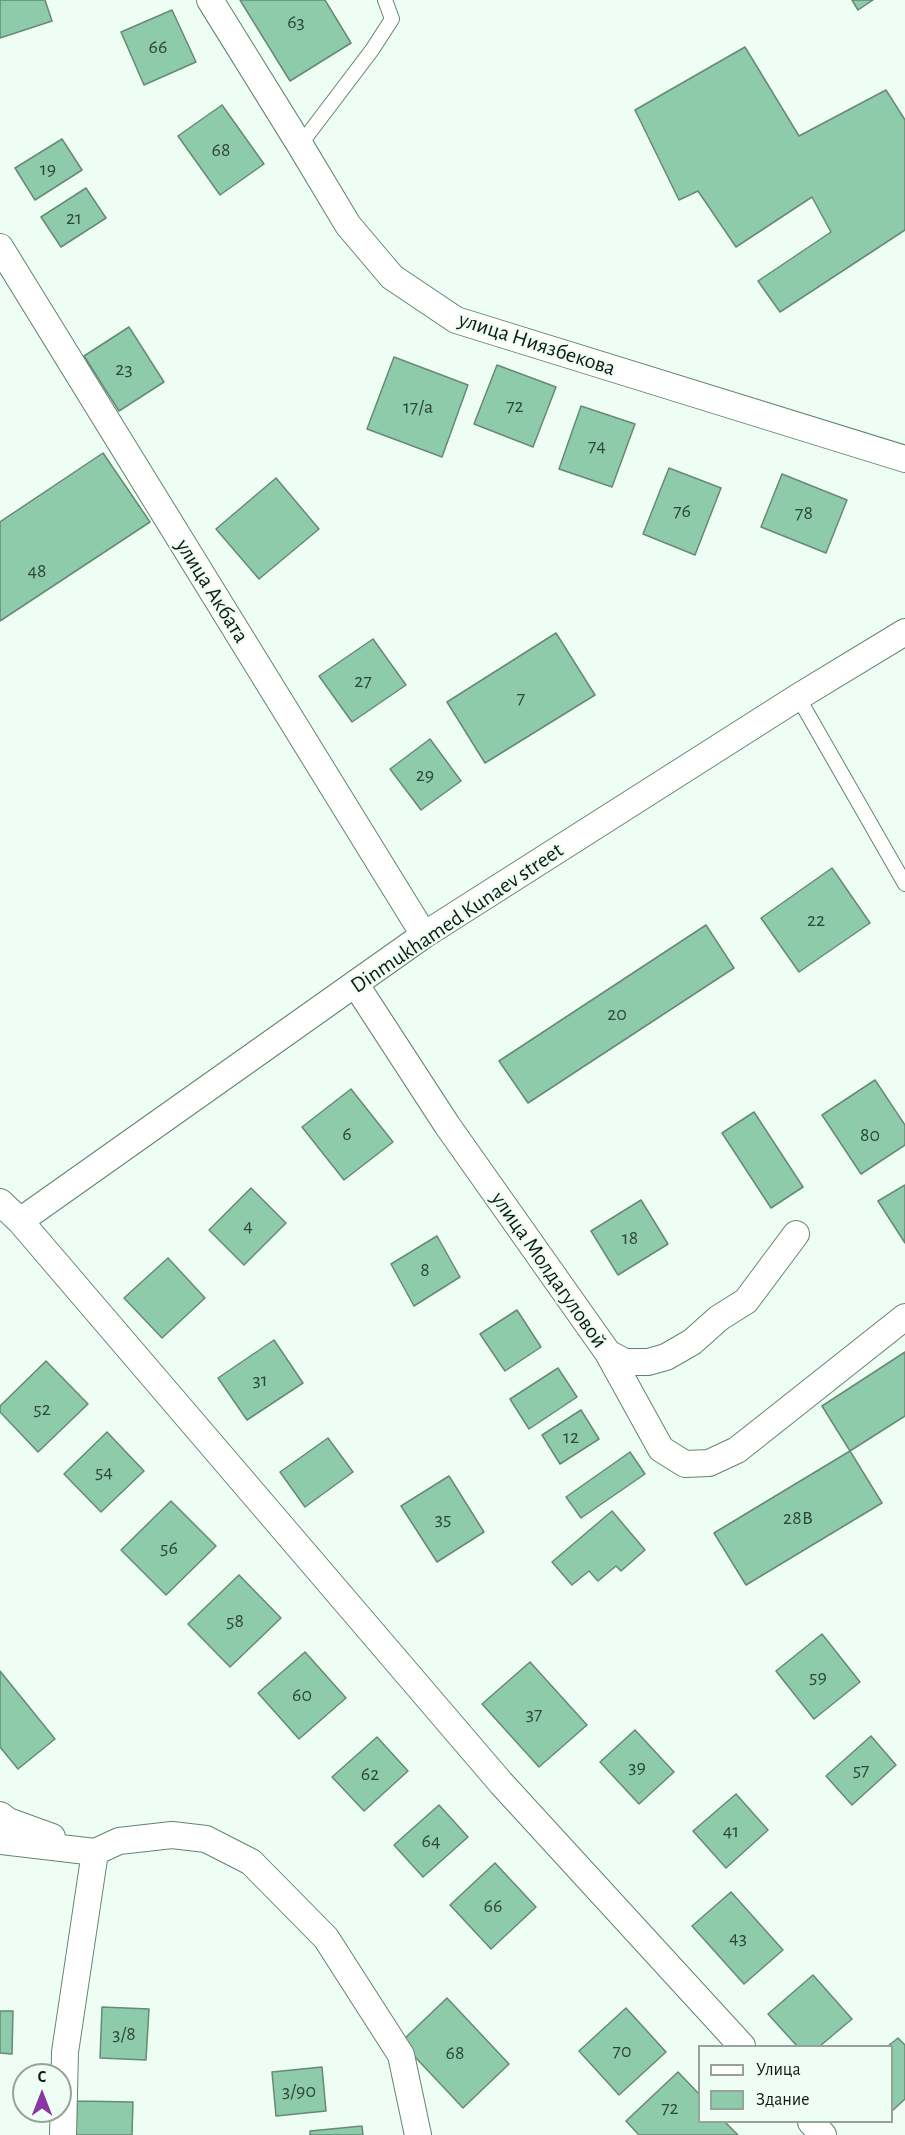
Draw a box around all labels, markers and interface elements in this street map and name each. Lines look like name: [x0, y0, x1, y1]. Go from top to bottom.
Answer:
house number: 63: [287, 10, 305, 34]
house number: 66: [149, 35, 167, 59]
house number: 68: [212, 138, 230, 162]
house number: 19: [40, 157, 56, 181]
house number: 21: [66, 206, 82, 230]
street label: улица Ниязбекова: [455, 306, 619, 382]
house number: 23: [115, 357, 133, 381]
house number: 72: [506, 394, 524, 418]
house number: 17/а: [403, 395, 433, 419]
house number: 74: [588, 434, 606, 458]
house number: 76: [673, 499, 691, 523]
house number: 78: [795, 501, 813, 525]
street label: улица Акбата: [170, 534, 254, 648]
house number: 48: [27, 559, 47, 583]
house number: 27: [354, 669, 372, 693]
house number: 7: [517, 686, 525, 710]
house number: 29: [416, 763, 434, 787]
street label: Dinmukhamed Kunaev street: [346, 837, 568, 999]
house number: 22: [807, 908, 825, 932]
house number: 20: [607, 1002, 627, 1026]
house number: 6: [342, 1122, 352, 1146]
house number: 80: [860, 1123, 880, 1147]
street label: улица Молдагуловой: [485, 1187, 613, 1353]
house number: 4: [243, 1214, 253, 1238]
house number: 18: [622, 1226, 638, 1250]
house number: 8: [420, 1258, 430, 1282]
house number: 31: [252, 1368, 268, 1392]
house number: 52: [33, 1397, 51, 1421]
house number: 12: [563, 1425, 579, 1449]
house number: 54: [95, 1460, 113, 1484]
house number: 28В: [783, 1506, 813, 1530]
house number: 35: [435, 1507, 451, 1531]
house number: 56: [160, 1536, 178, 1560]
house number: 58: [226, 1609, 244, 1633]
house number: 59: [809, 1665, 827, 1689]
house number: 60: [292, 1683, 312, 1707]
house number: 37: [526, 1702, 542, 1726]
house number: 39: [628, 1755, 646, 1779]
house number: 57: [853, 1758, 869, 1782]
house number: 62: [361, 1762, 379, 1786]
house number: 41: [723, 1819, 739, 1843]
house number: 64: [421, 1829, 441, 1853]
house number: 66: [484, 1894, 502, 1918]
house number: 43: [729, 1926, 747, 1950]
house number: 3/8: [112, 2022, 136, 2046]
house number: 70: [613, 2039, 631, 2063]
house number: 68: [446, 2041, 464, 2065]
legend: [698, 2045, 893, 2123]
text: Улица: [756, 2061, 801, 2079]
north arrow: [12, 2063, 72, 2123]
text: С: [38, 2069, 46, 2085]
house number: 3/90: [282, 2079, 316, 2103]
text: Здание: [756, 2091, 810, 2109]
house number: 72: [661, 2096, 679, 2120]

